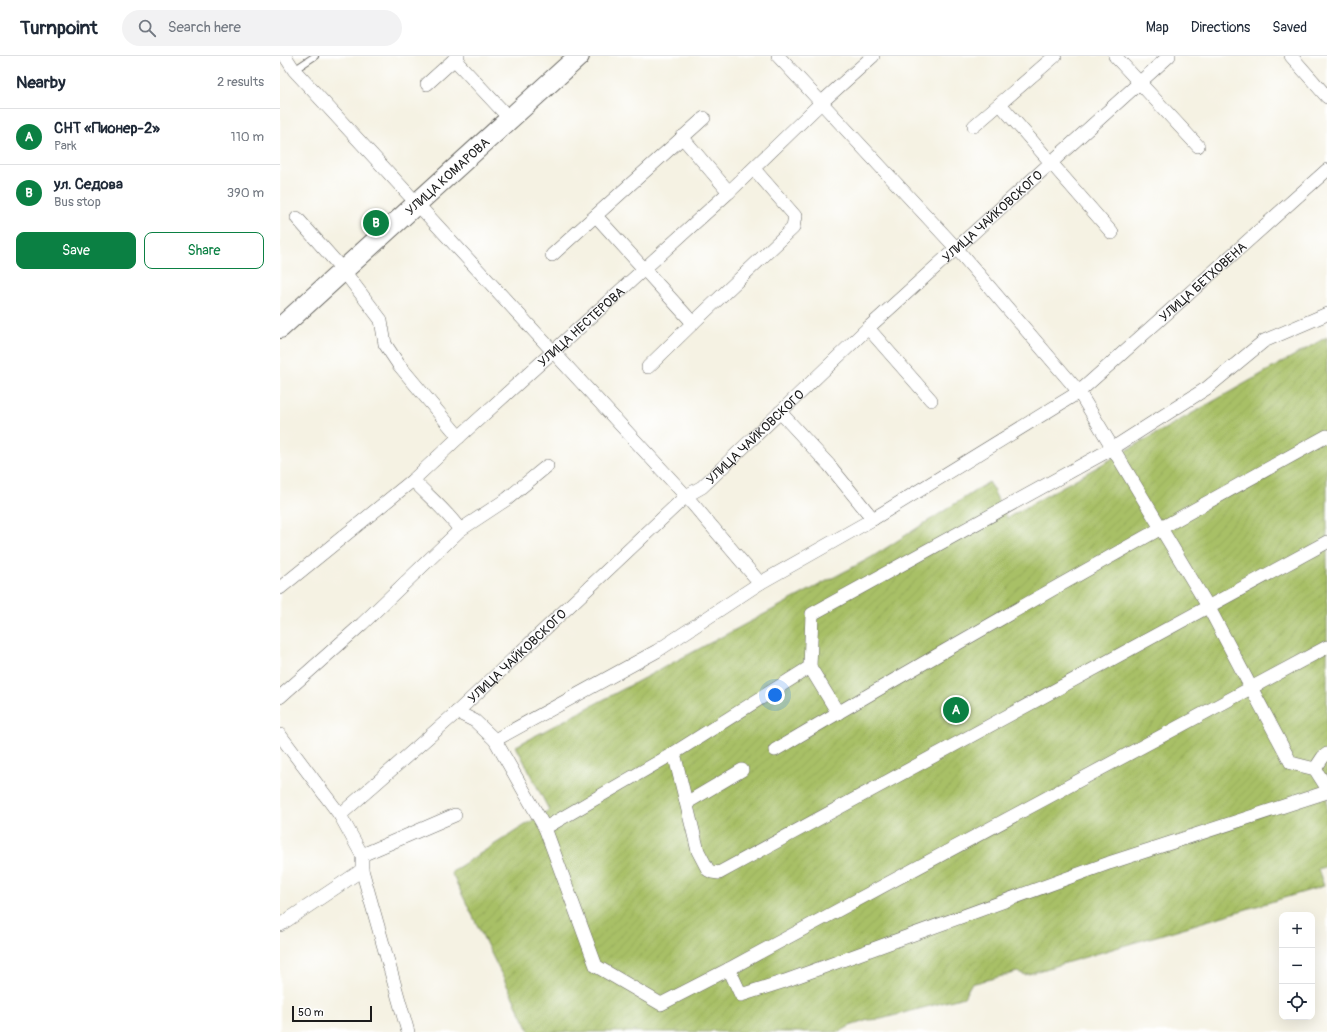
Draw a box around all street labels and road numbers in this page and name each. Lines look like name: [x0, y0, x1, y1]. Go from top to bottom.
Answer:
street label: УЛИЦА КОМАРОВА: [403, 134, 494, 219]
street label: УЛИЦА ЧАЙКОВСКОГО: [939, 167, 1046, 266]
street label: УЛИЦА БЕТХОВЕНА: [1156, 238, 1251, 325]
street label: УЛИЦА НЕСТЕРОВА: [535, 283, 629, 370]
street label: УЛИЦА ЧАЙКОВСКОГО: [703, 387, 808, 488]
street label: УЛИЦА ЧАЙКОВСКОГО: [465, 606, 570, 707]

